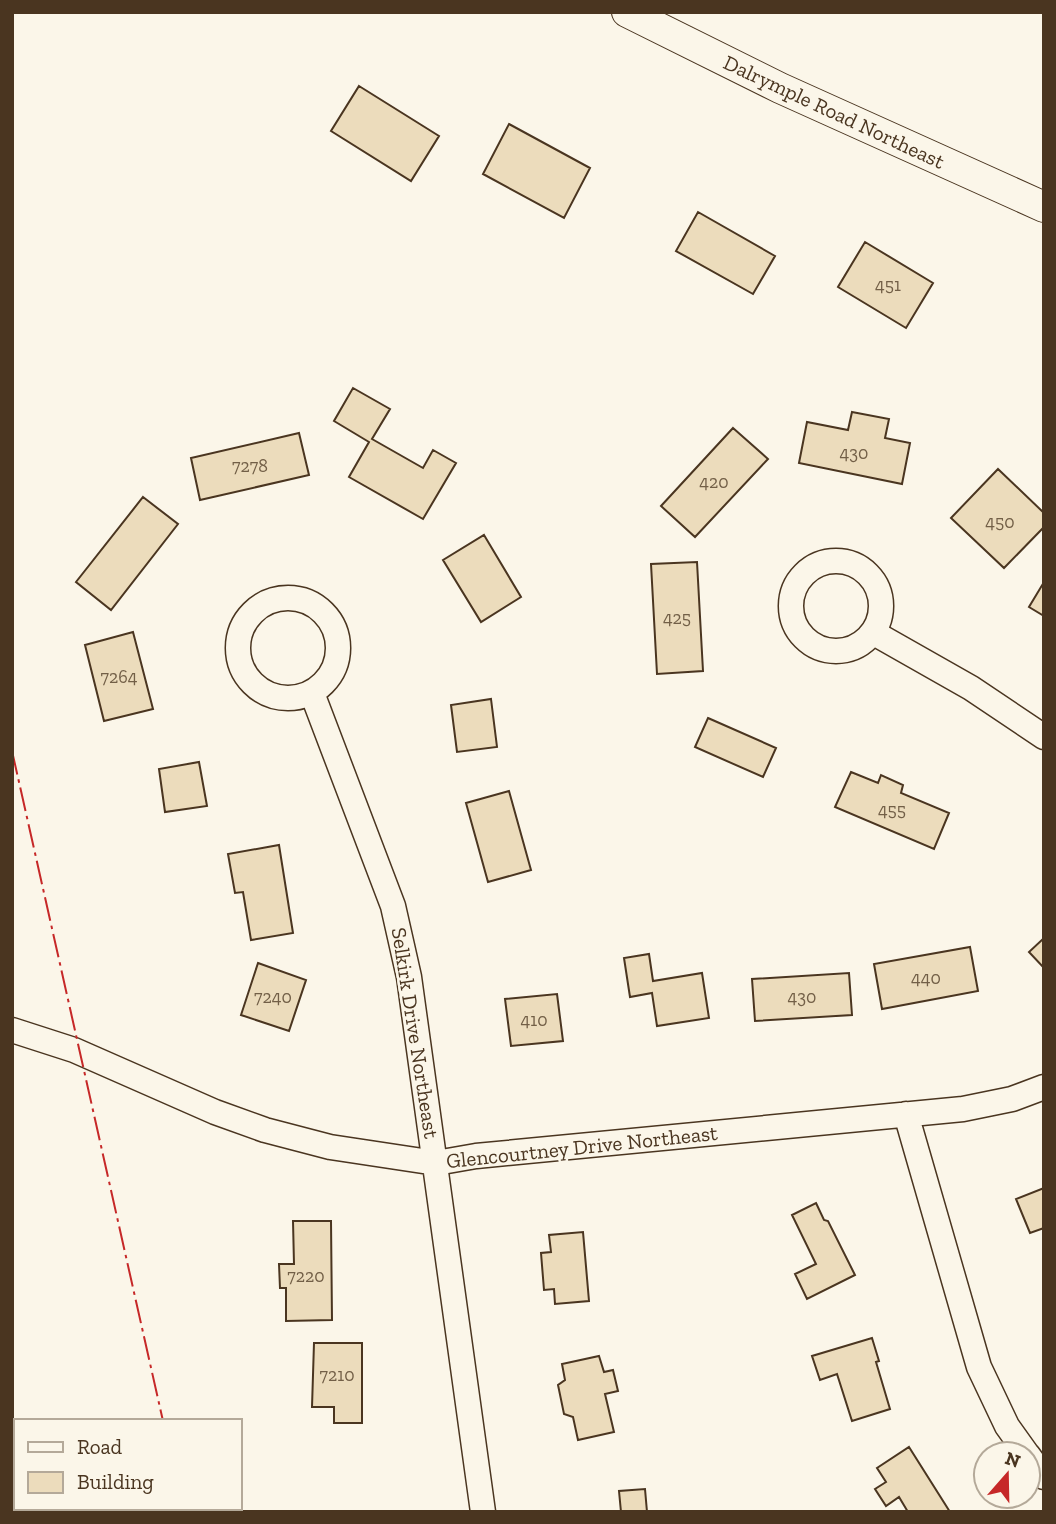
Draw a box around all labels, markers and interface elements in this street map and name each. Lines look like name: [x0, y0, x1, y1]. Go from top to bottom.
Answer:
street label: Dalrymple Road Northeast: [720, 49, 949, 174]
house number: 451: [875, 274, 901, 296]
house number: 430: [840, 442, 868, 464]
house number: 7278: [232, 455, 268, 477]
house number: 420: [699, 471, 729, 493]
house number: 450: [985, 511, 1015, 533]
house number: 425: [663, 607, 691, 629]
house number: 7264: [100, 666, 138, 688]
house number: 455: [878, 799, 906, 821]
street label: Selkirk Drive Northeast: [386, 926, 445, 1140]
house number: 440: [911, 967, 941, 989]
house number: 7240: [254, 986, 292, 1008]
house number: 430: [788, 986, 816, 1008]
house number: 410: [521, 1009, 548, 1031]
street label: Glencourtney Drive Northeast: [445, 1120, 719, 1173]
house number: 7220: [287, 1265, 325, 1287]
house number: 7210: [319, 1364, 355, 1386]
legend: [14, 1419, 242, 1510]
text: Road: [77, 1434, 123, 1459]
north arrow: [972, 1440, 1042, 1510]
text: N: [1002, 1446, 1023, 1473]
text: Building: [77, 1469, 154, 1494]

